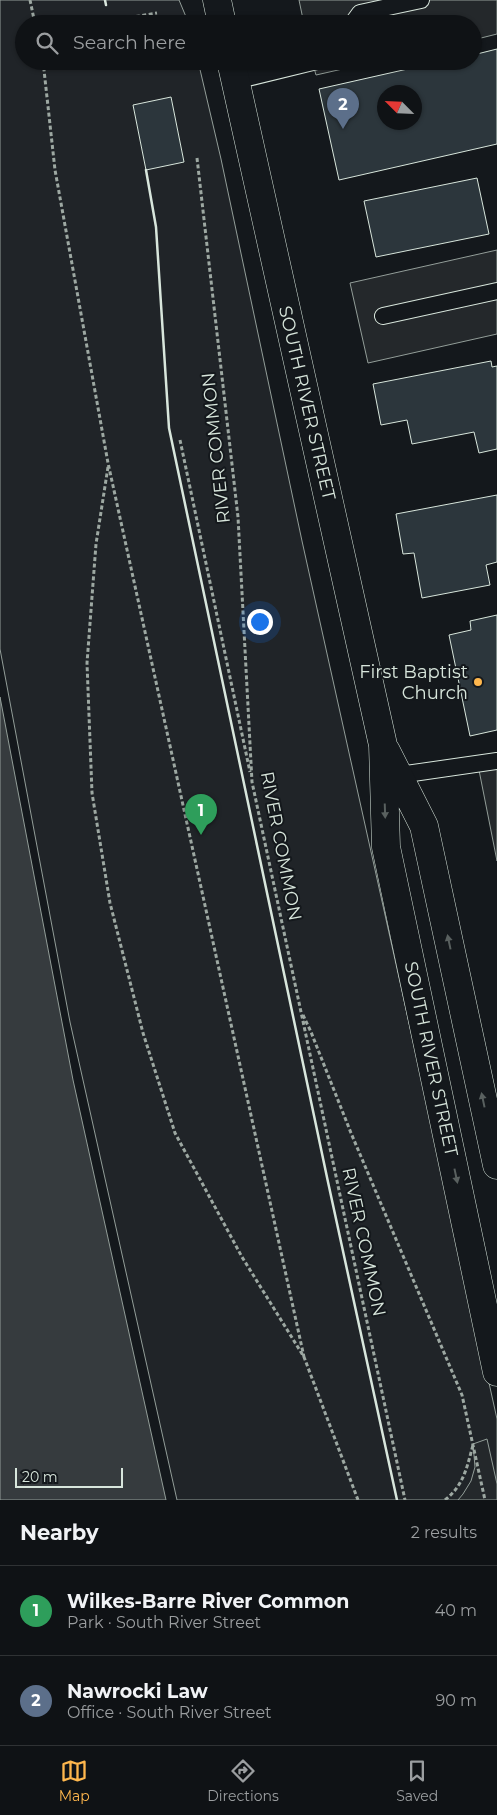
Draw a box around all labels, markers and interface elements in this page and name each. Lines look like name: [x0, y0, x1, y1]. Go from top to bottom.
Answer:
search box: [15, 15, 482, 70]
icon: search: [33, 29, 61, 57]
text: Search here: [73, 31, 186, 54]
north arrow: [377, 85, 422, 130]
pin: 2: [327, 88, 359, 129]
street label: SOUTH RIVER STREET: [274, 304, 340, 503]
street label: RIVER COMMON: [197, 371, 235, 525]
your location: [247, 609, 273, 635]
place label: First Baptist Church: [359, 661, 468, 704]
marker: First Baptist Church: [472, 676, 484, 688]
street label: RIVER COMMON: [256, 769, 306, 923]
pin: 1: [185, 794, 217, 835]
one-way arrow: [381, 803, 389, 819]
one-way arrow: [445, 934, 453, 949]
street label: SOUTH RIVER STREET: [400, 960, 463, 1159]
one-way arrow: [479, 1093, 487, 1108]
street label: RIVER COMMON: [337, 1166, 391, 1318]
one-way arrow: [452, 1168, 460, 1184]
scale bar: [15, 1465, 122, 1488]
text: 20 m: [22, 1468, 58, 1486]
text: Nearby: [20, 1520, 99, 1545]
text: 2 results: [411, 1523, 477, 1542]
text: Wilkes-Barre River Common: [67, 1590, 349, 1613]
text: 1: [33, 1601, 39, 1620]
text: 40 m: [435, 1601, 477, 1620]
text: Park · South River Street: [67, 1613, 261, 1632]
text: Nawrocki Law: [67, 1680, 208, 1703]
text: 2: [31, 1691, 41, 1710]
text: 90 m: [435, 1691, 477, 1710]
text: Office · South River Street: [67, 1703, 272, 1722]
tab: Map: [59, 1757, 90, 1805]
tab: Directions: [207, 1757, 279, 1805]
tab: Saved: [396, 1757, 438, 1805]

